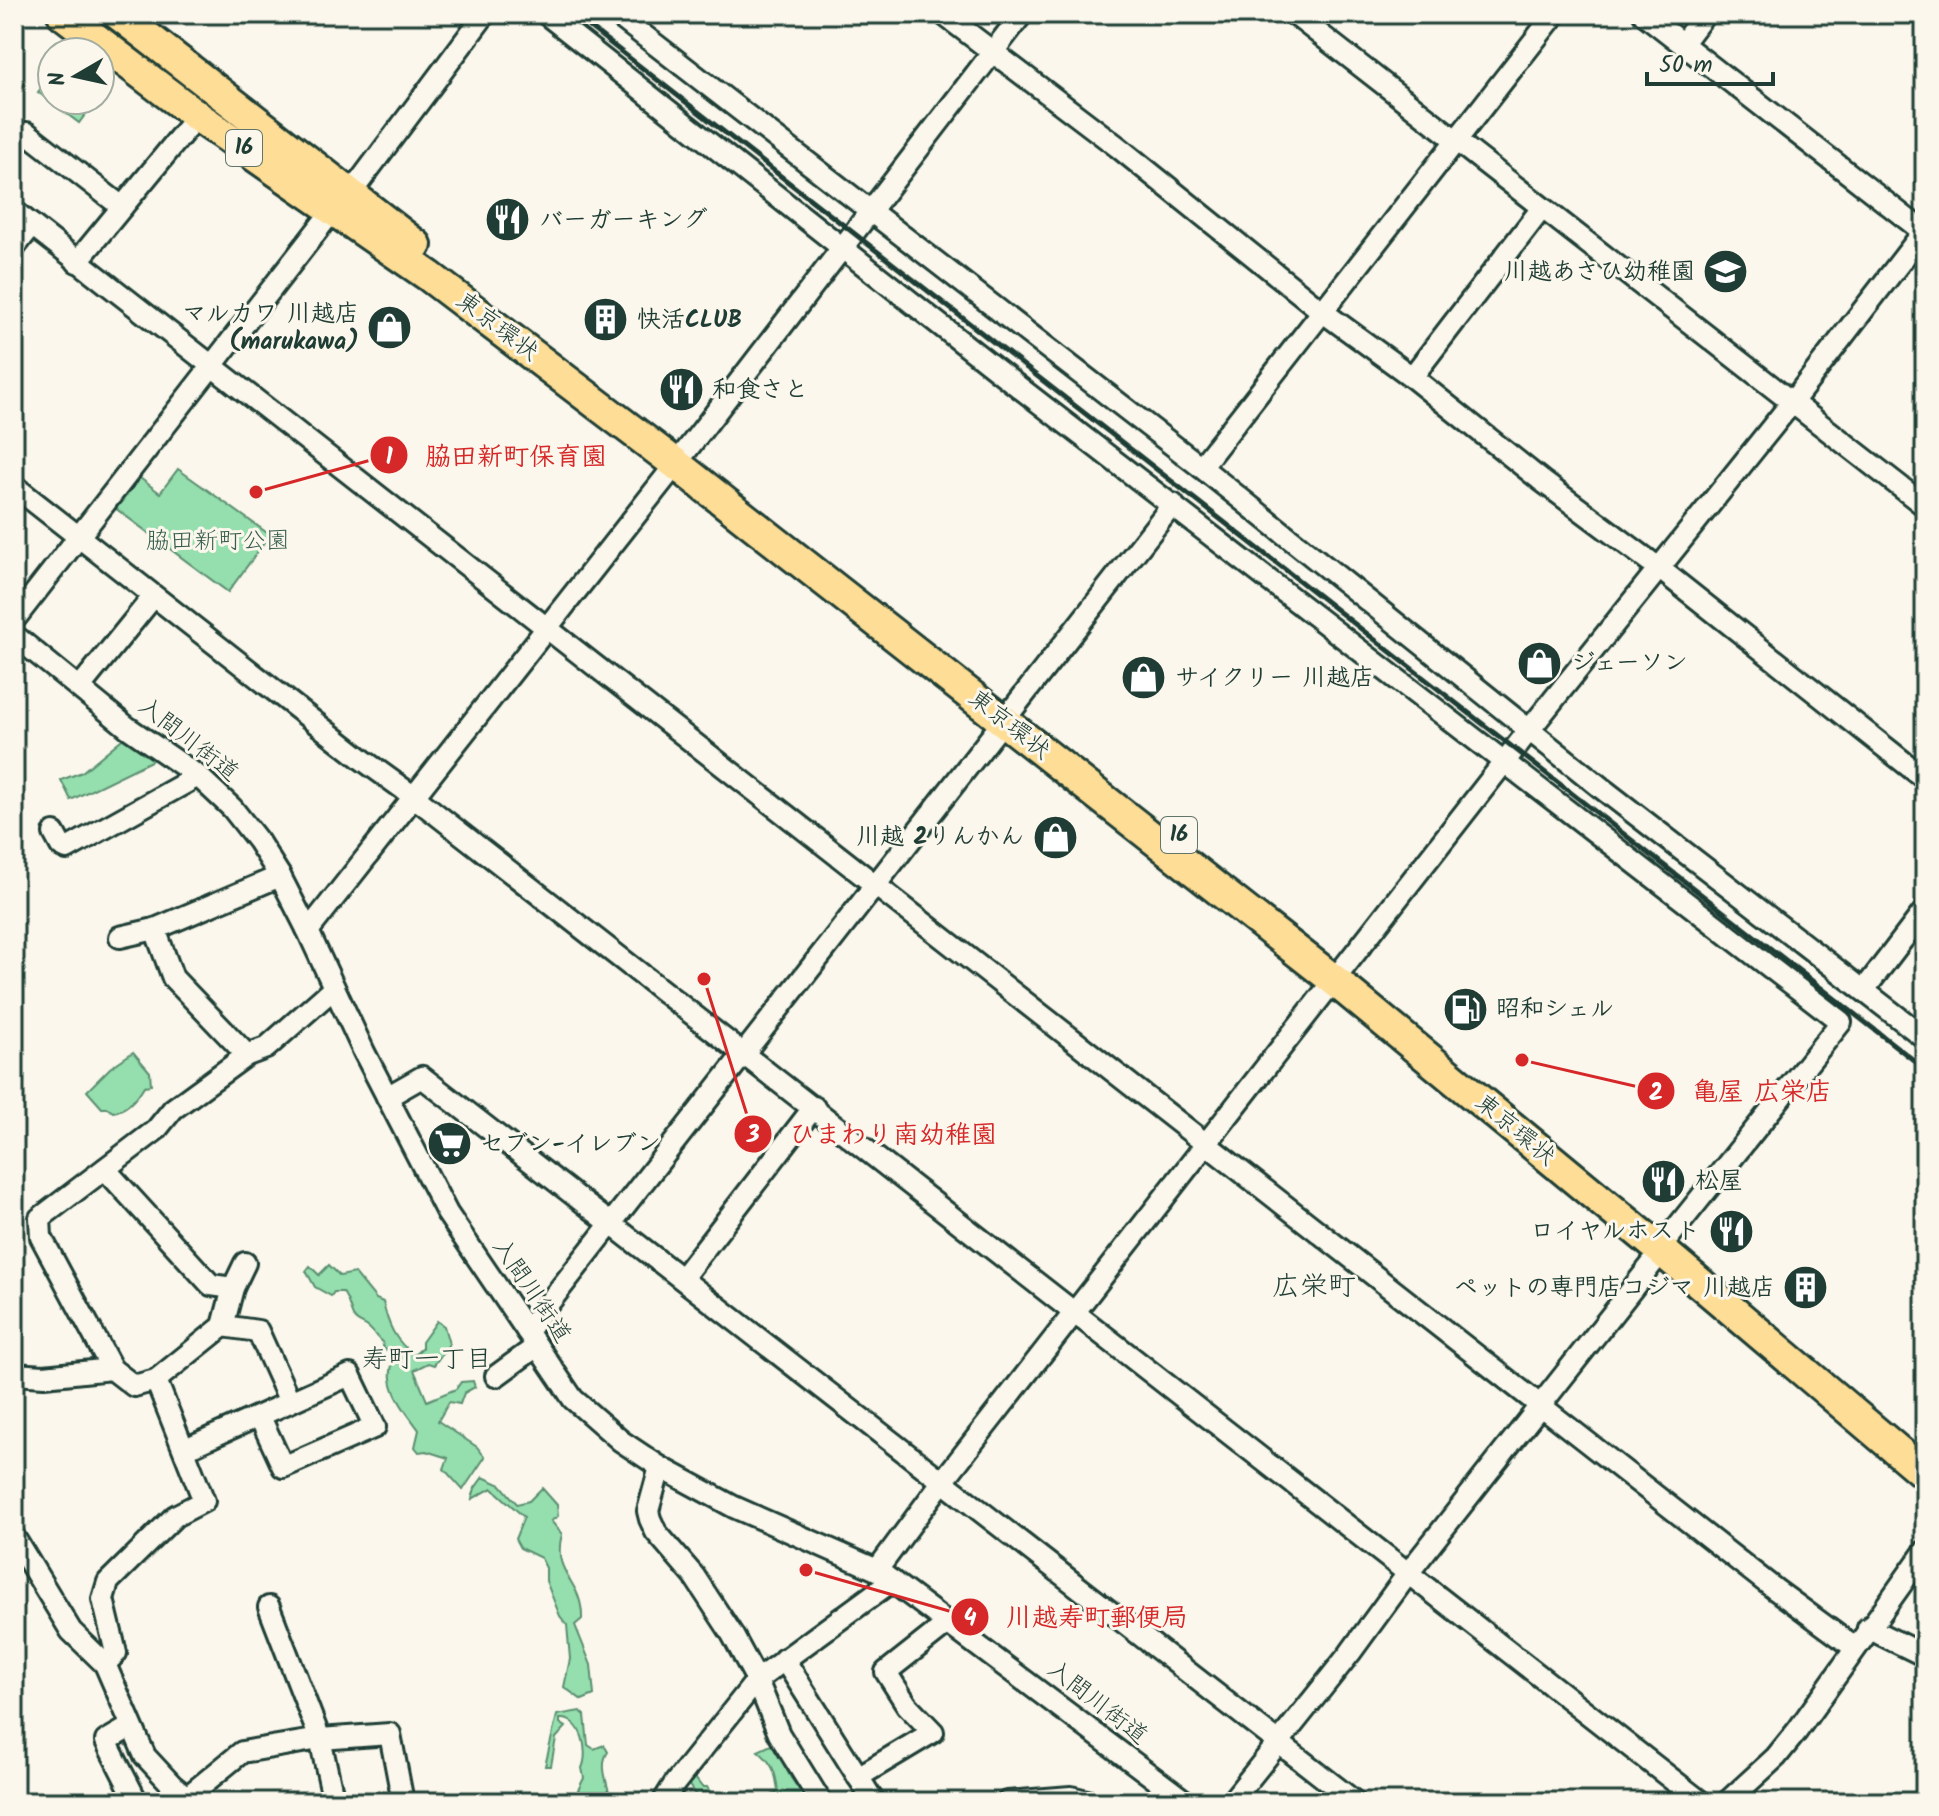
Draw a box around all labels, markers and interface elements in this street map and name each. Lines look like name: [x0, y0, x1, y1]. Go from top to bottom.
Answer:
north arrow: [36, 36, 116, 116]
scale bar: [1647, 36, 1773, 86]
text: 50 m: [1659, 46, 1713, 85]
text: N: [40, 69, 77, 88]
road number: 16: [226, 130, 262, 166]
restaurant icon: バーガーキング: [484, 196, 532, 244]
place label: バーガーキング: [539, 201, 707, 240]
school or university icon: 川越あさひ幼稚園: [1702, 248, 1750, 296]
place label: 川越あさひ幼稚園: [1504, 253, 1695, 292]
street label: 東京環状: [447, 283, 547, 371]
place label: マルカワ 川越店 (marukawa): [182, 295, 359, 362]
building icon: 快活CLUB: [582, 296, 630, 344]
place label: 快活CLUB: [637, 301, 742, 340]
shop icon: マルカワ 川越店 (marukawa): [366, 304, 414, 352]
restaurant icon: 和食さと: [657, 366, 705, 414]
place label: 和食さと: [712, 371, 808, 410]
callout: 脇田新町保育園: [369, 430, 623, 480]
text: 脇田新町保育園: [425, 437, 607, 479]
text: 1: [385, 438, 393, 477]
park label: 脇田新町公園: [146, 522, 290, 561]
shop icon: ジェーソン: [1516, 639, 1564, 687]
place label: ジェーソン: [1571, 644, 1688, 683]
shop icon: サイクリー 川越店: [1120, 654, 1168, 702]
place label: サイクリー 川越店: [1175, 659, 1374, 698]
street label: 東京環状: [959, 680, 1059, 770]
street label: 入間川街道: [129, 688, 247, 792]
shop icon: 川越 2りんかん: [1031, 813, 1079, 861]
road number: 16: [1161, 817, 1197, 853]
place label: 川越 2りんかん: [856, 818, 1024, 857]
fuel station icon: 昭和シェル: [1441, 985, 1489, 1033]
place label: 昭和シェル: [1496, 990, 1614, 1029]
callout: 亀屋 広栄店: [1636, 1066, 1848, 1116]
text: 亀屋 広栄店: [1692, 1072, 1832, 1114]
text: 2: [1649, 1074, 1663, 1113]
street label: 東京環状: [1466, 1084, 1564, 1176]
callout: ひまわり南幼稚園: [733, 1109, 1013, 1159]
text: ひまわり南幼稚園: [789, 1115, 997, 1157]
text: 3: [745, 1116, 760, 1155]
supermarket icon: セブン-イレブン: [425, 1120, 473, 1168]
place label: セブン-イレブン: [480, 1125, 661, 1164]
restaurant icon: 松屋: [1640, 1157, 1688, 1205]
place label: 松屋: [1695, 1162, 1743, 1201]
restaurant icon: ロイヤルホスト: [1707, 1207, 1755, 1255]
place label: ロイヤルホスト: [1531, 1212, 1700, 1251]
street label: 入間川街道: [481, 1230, 581, 1352]
building icon: ペットの専門店コジマ 川越店: [1782, 1264, 1830, 1312]
district label: 広栄町: [1272, 1265, 1356, 1310]
place label: ペットの専門店コジマ 川越店: [1454, 1269, 1775, 1308]
district label: 寿町一丁目: [362, 1339, 492, 1381]
callout: 川越寿町郵便局: [950, 1592, 1204, 1642]
text: 川越寿町郵便局: [1006, 1598, 1188, 1640]
text: 4: [963, 1599, 977, 1638]
street label: 入間川街道: [1038, 1651, 1156, 1755]

